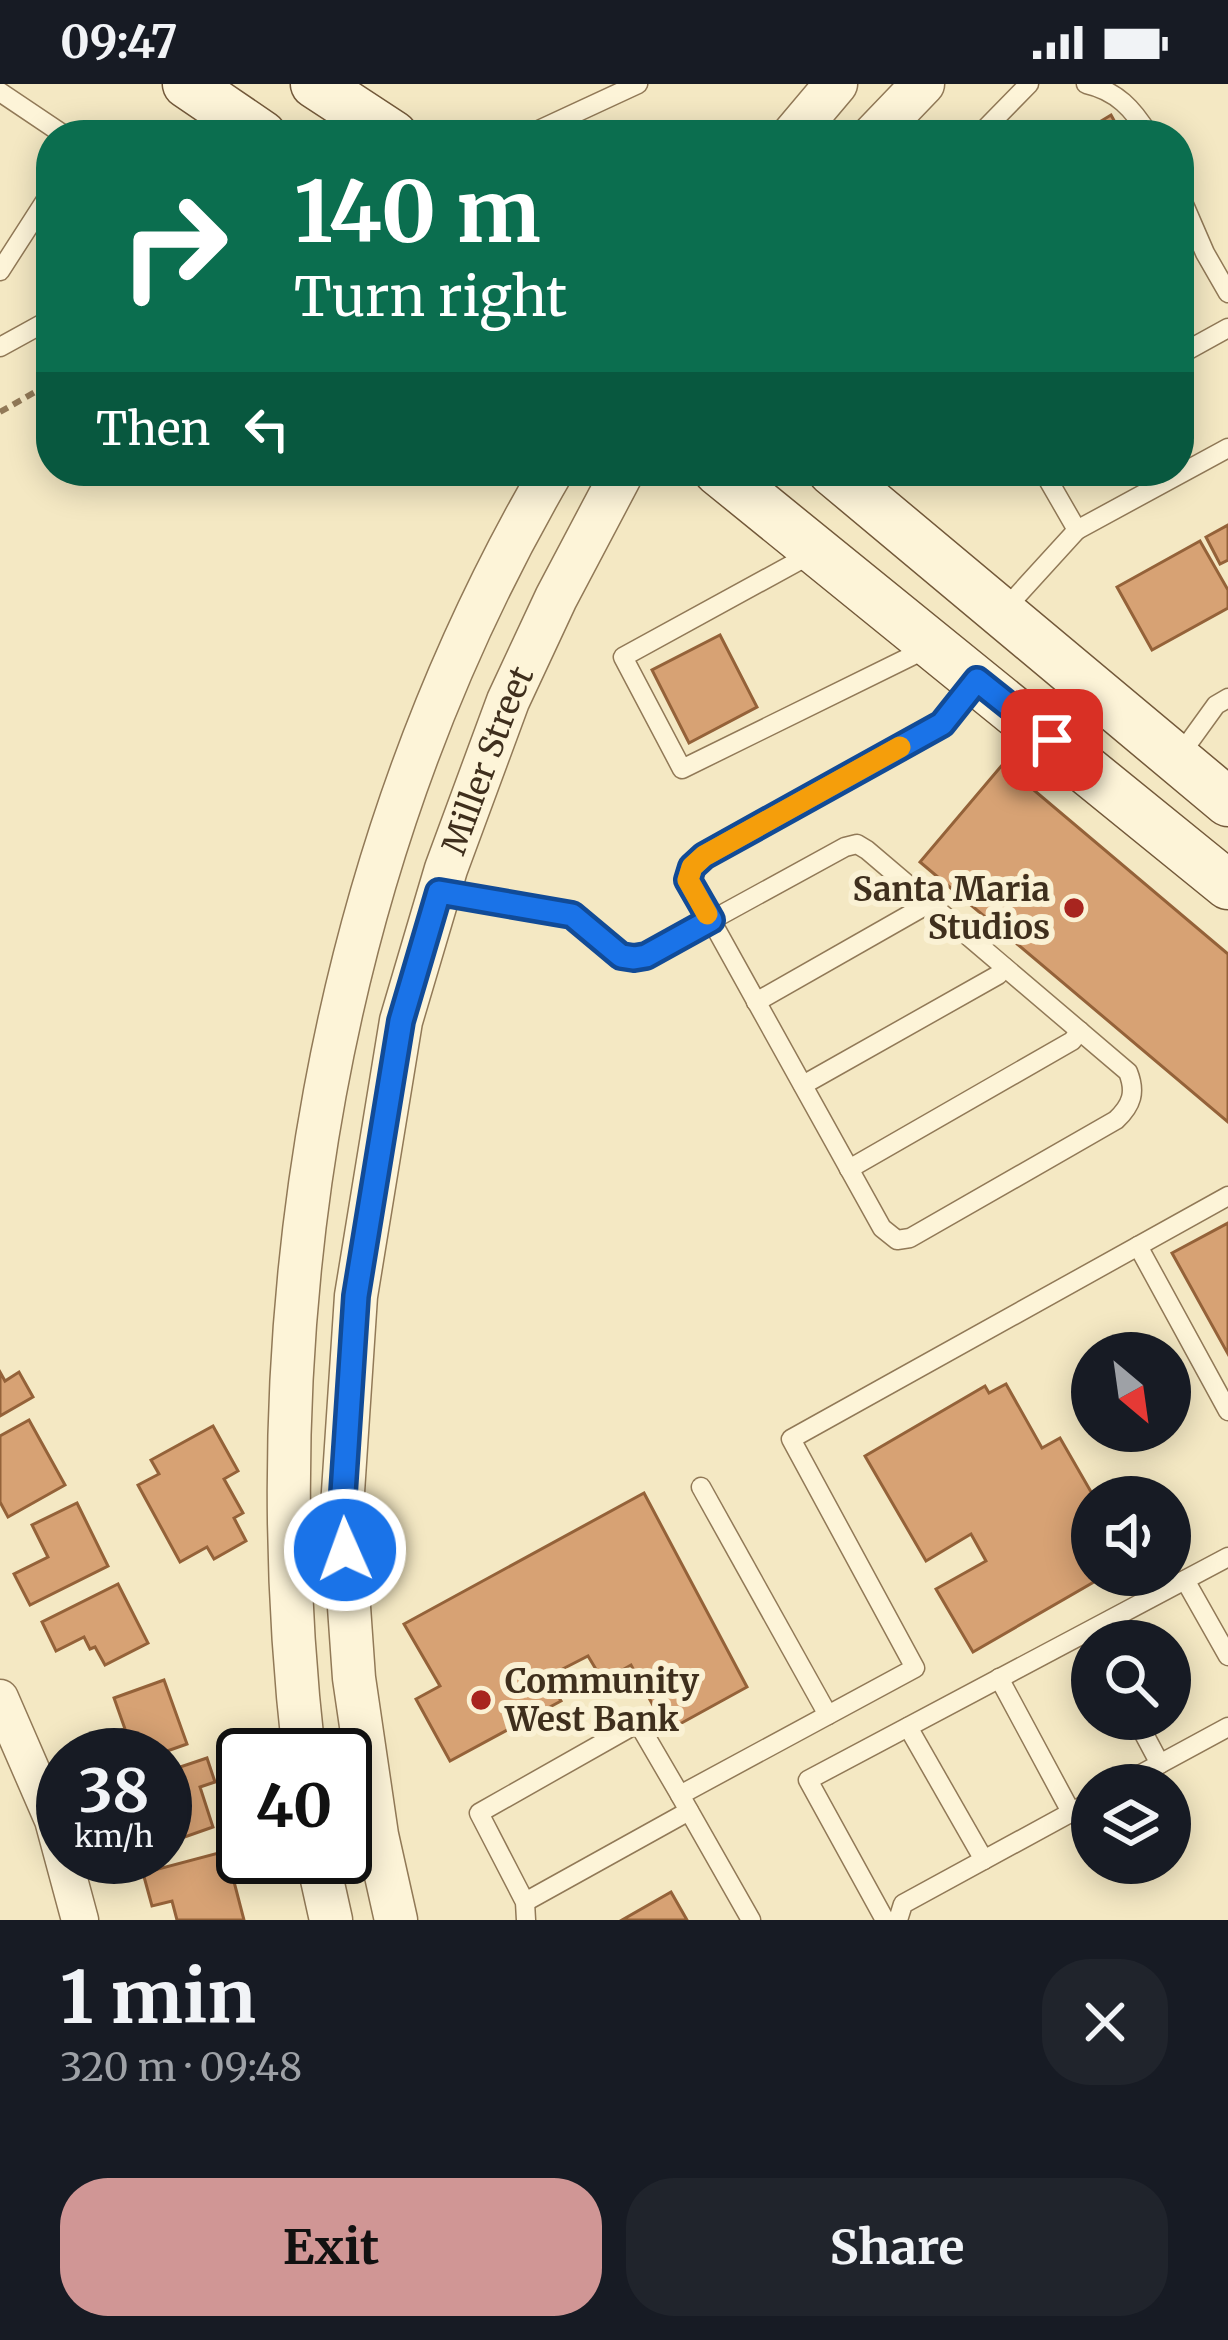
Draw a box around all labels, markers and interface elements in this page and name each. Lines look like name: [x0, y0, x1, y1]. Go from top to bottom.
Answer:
text: 09:47: [60, 14, 178, 70]
text: 140 m: [294, 159, 541, 265]
icon: right: [96, 168, 252, 324]
text: Turn right: [294, 263, 567, 331]
icon: left: [234, 396, 300, 462]
text: Then: [96, 401, 210, 457]
street label: Miller Street: [433, 660, 542, 860]
pin: [1001, 689, 1103, 791]
icon: arrive: [1019, 707, 1085, 773]
place label: Santa Maria Studios: [853, 869, 1050, 948]
marker: Santa Maria Studios: [1061, 895, 1087, 921]
north arrow: [1071, 1332, 1191, 1452]
map controls: [1071, 1332, 1191, 1884]
button: sound: [1071, 1476, 1191, 1596]
position arrow: [282, 1487, 408, 1613]
button: search: [1071, 1620, 1191, 1740]
place label: Community West Bank: [504, 1661, 700, 1740]
marker: Community West Bank: [468, 1687, 494, 1713]
speed limit sign: 40: [216, 1728, 372, 1884]
text: 38: [78, 1753, 150, 1828]
button: layers: [1071, 1764, 1191, 1884]
text: km/h: [74, 1817, 154, 1855]
text: 1 min: [60, 1952, 256, 2043]
button: close: [1042, 1959, 1168, 2085]
text: 320 m · 09:48: [60, 2043, 302, 2092]
button: Exit: [60, 2178, 602, 2316]
button: Share: [626, 2178, 1168, 2316]

